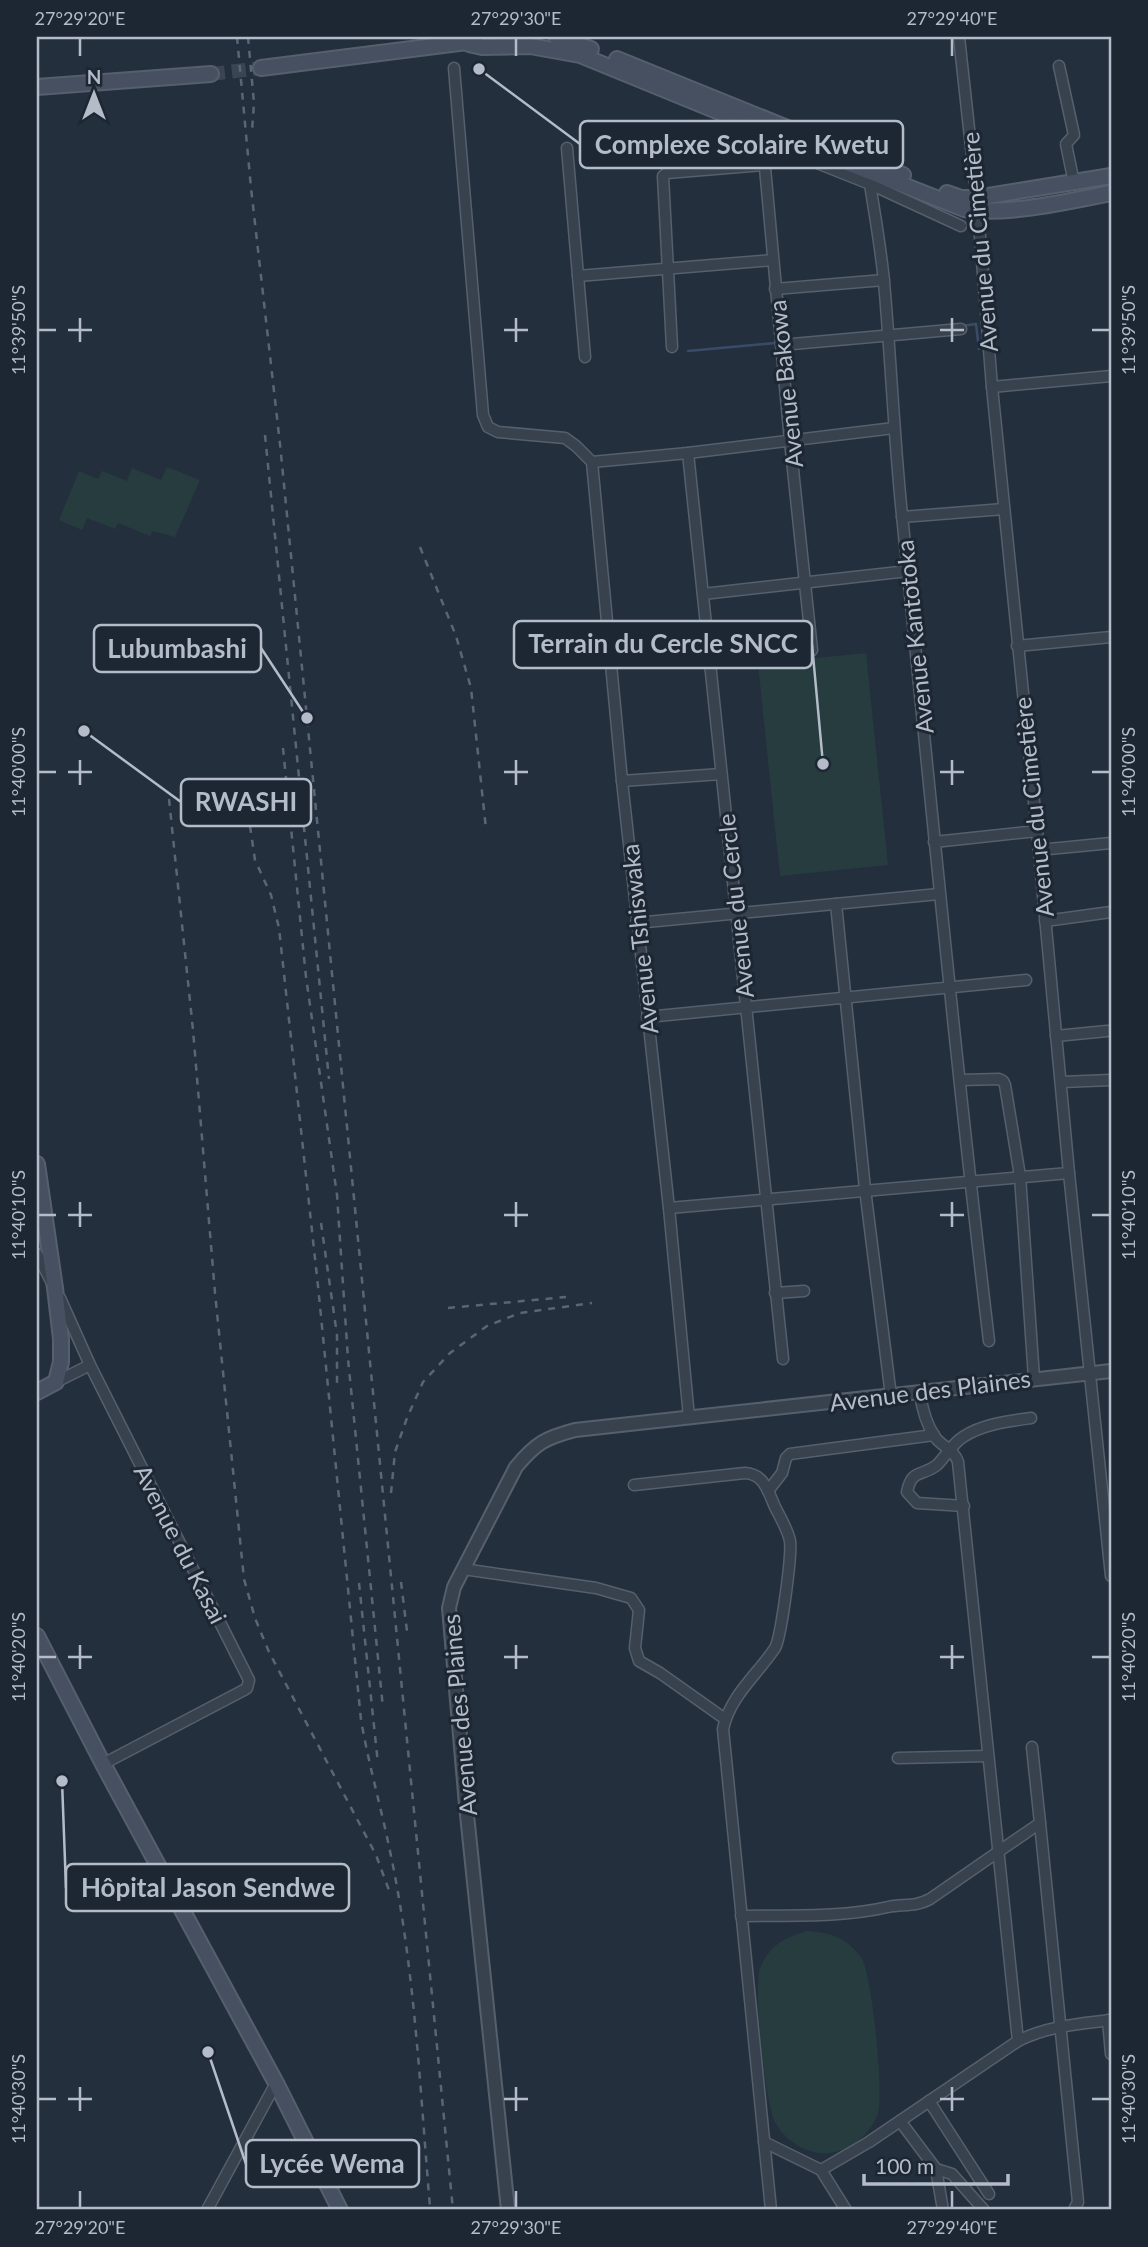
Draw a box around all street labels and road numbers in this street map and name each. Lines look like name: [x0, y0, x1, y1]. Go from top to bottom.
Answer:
street label: Avenue du Cimetière: [955, 131, 1003, 353]
street label: Avenue Bakowa: [762, 299, 808, 469]
street label: Avenue Kantotoka: [889, 539, 939, 735]
street label: Avenue du Cimetière: [1007, 696, 1059, 918]
street label: Avenue du Cercle: [711, 812, 759, 1000]
street label: Avenue Tshiswaka: [615, 843, 663, 1035]
street label: Avenue des Plaines: [828, 1363, 1032, 1417]
street label: Avenue du Kasai: [128, 1460, 234, 1628]
street label: Avenue des Plaines: [436, 1613, 482, 1817]

